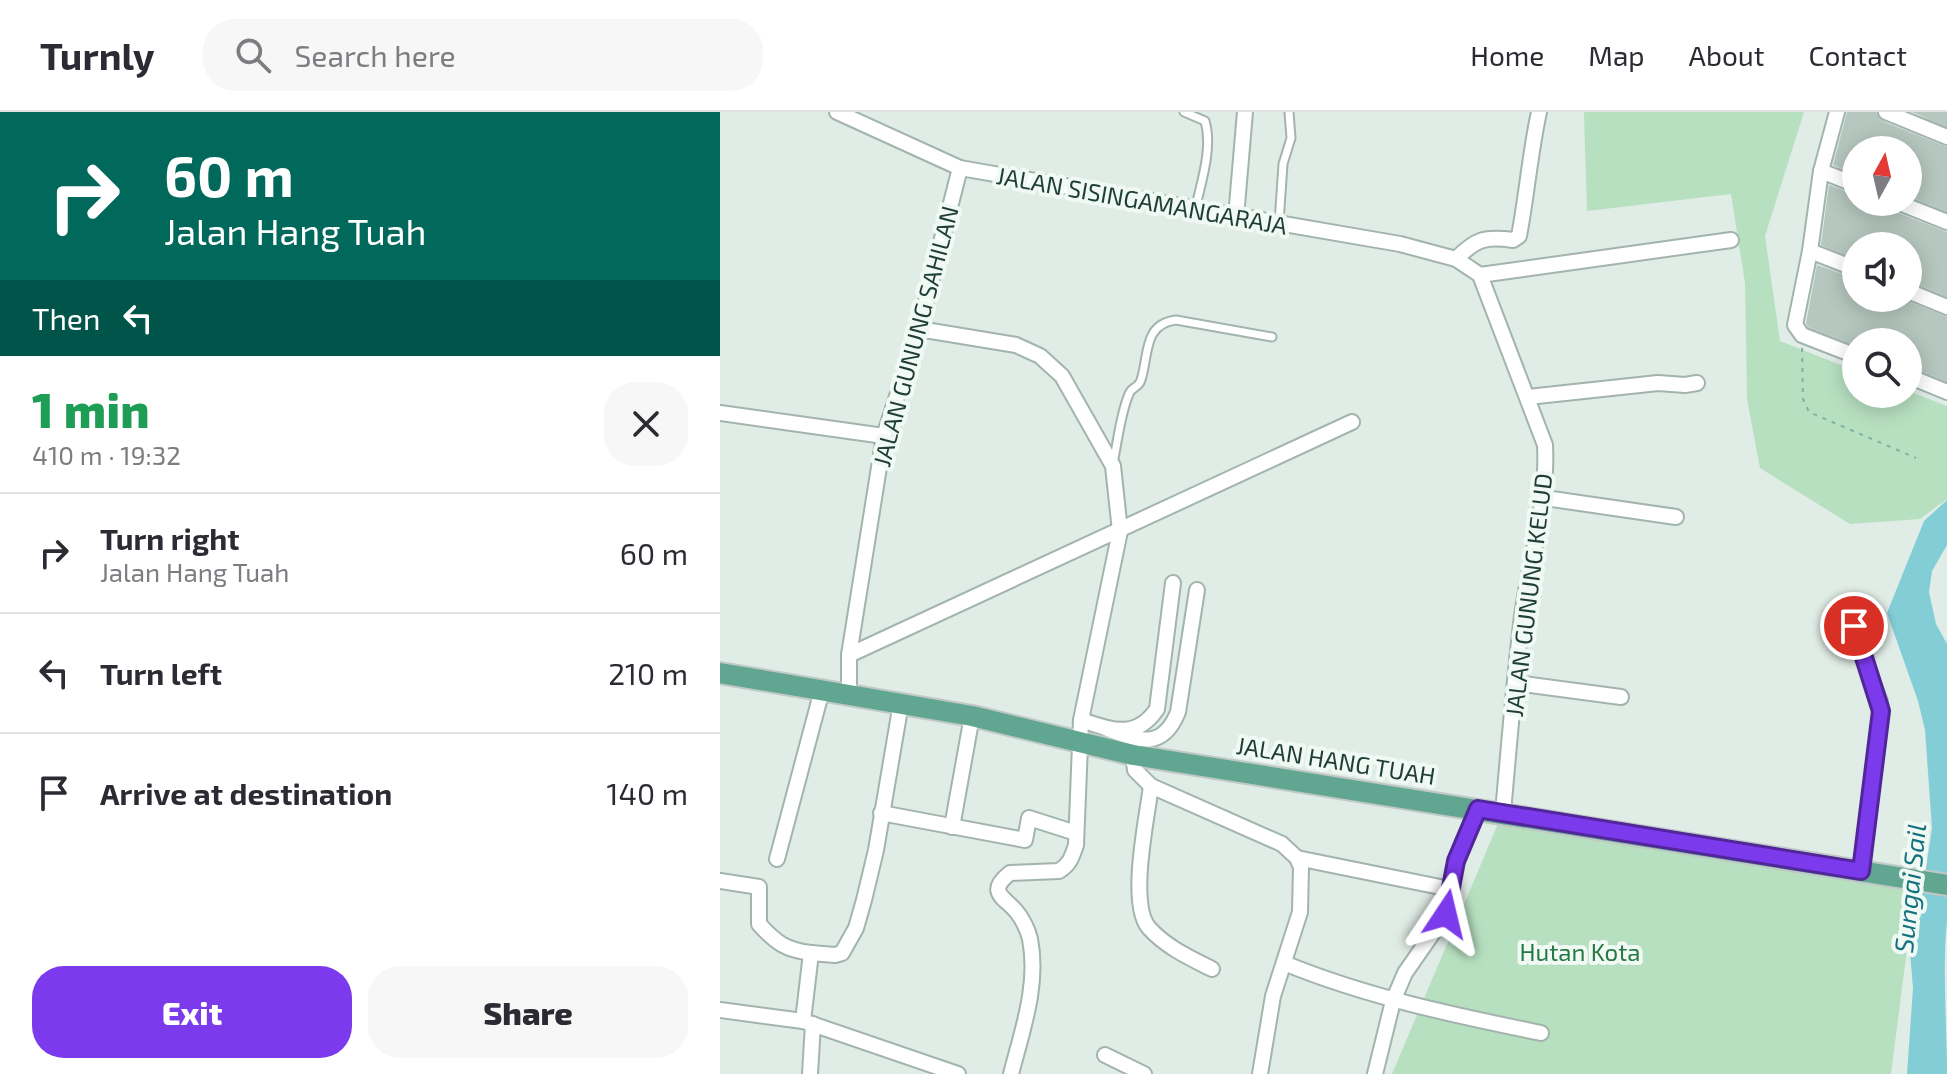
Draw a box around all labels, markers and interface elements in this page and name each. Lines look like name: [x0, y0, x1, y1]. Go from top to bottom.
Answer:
search box: [203, 19, 763, 91]
text: Turnly: [40, 32, 155, 78]
icon: search: [231, 33, 275, 77]
text: Search here: [295, 37, 456, 73]
text: Home: [1470, 38, 1544, 72]
text: Map: [1588, 38, 1645, 72]
text: About: [1689, 38, 1764, 72]
text: Contact: [1808, 38, 1907, 72]
north arrow: [1842, 136, 1922, 216]
map controls: [1842, 136, 1922, 408]
text: 60 m: [164, 141, 294, 208]
icon: right: [32, 144, 136, 248]
street label: JALAN SISINGAMANGARAJA: [994, 160, 1290, 240]
street label: JALAN GUNUNG SAHILAN: [866, 202, 964, 470]
text: Jalan Hang Tuah: [164, 209, 426, 252]
button: sound: [1842, 232, 1922, 312]
icon: left: [116, 296, 160, 340]
text: Then: [32, 300, 100, 336]
button: search: [1842, 328, 1922, 408]
text: 1 min: [32, 380, 150, 438]
button: close: [604, 382, 688, 466]
text: 410 m · 19:32: [32, 439, 181, 470]
street label: JALAN GUNUNG KELUD: [1499, 472, 1557, 718]
text: Turn right: [100, 520, 240, 556]
icon: right: [32, 531, 76, 575]
text: 60 m: [620, 535, 688, 571]
text: Jalan Hang Tuah: [100, 556, 289, 587]
pin: [1820, 592, 1888, 660]
icon: arrive: [1832, 604, 1876, 648]
icon: left: [32, 651, 76, 695]
text: Turn left: [100, 655, 222, 691]
text: 210 m: [608, 655, 688, 691]
street label: JALAN HANG TUAH: [1234, 730, 1438, 790]
icon: arrive: [32, 771, 76, 815]
text: Arrive at destination: [100, 775, 392, 811]
text: 140 m: [607, 775, 688, 811]
water label: Sungai Sail: [1887, 822, 1931, 954]
position arrow: [1404, 872, 1488, 956]
park label: Hutan Kota: [1519, 937, 1641, 966]
button: Exit: [32, 966, 352, 1058]
button: Share: [368, 966, 688, 1058]

